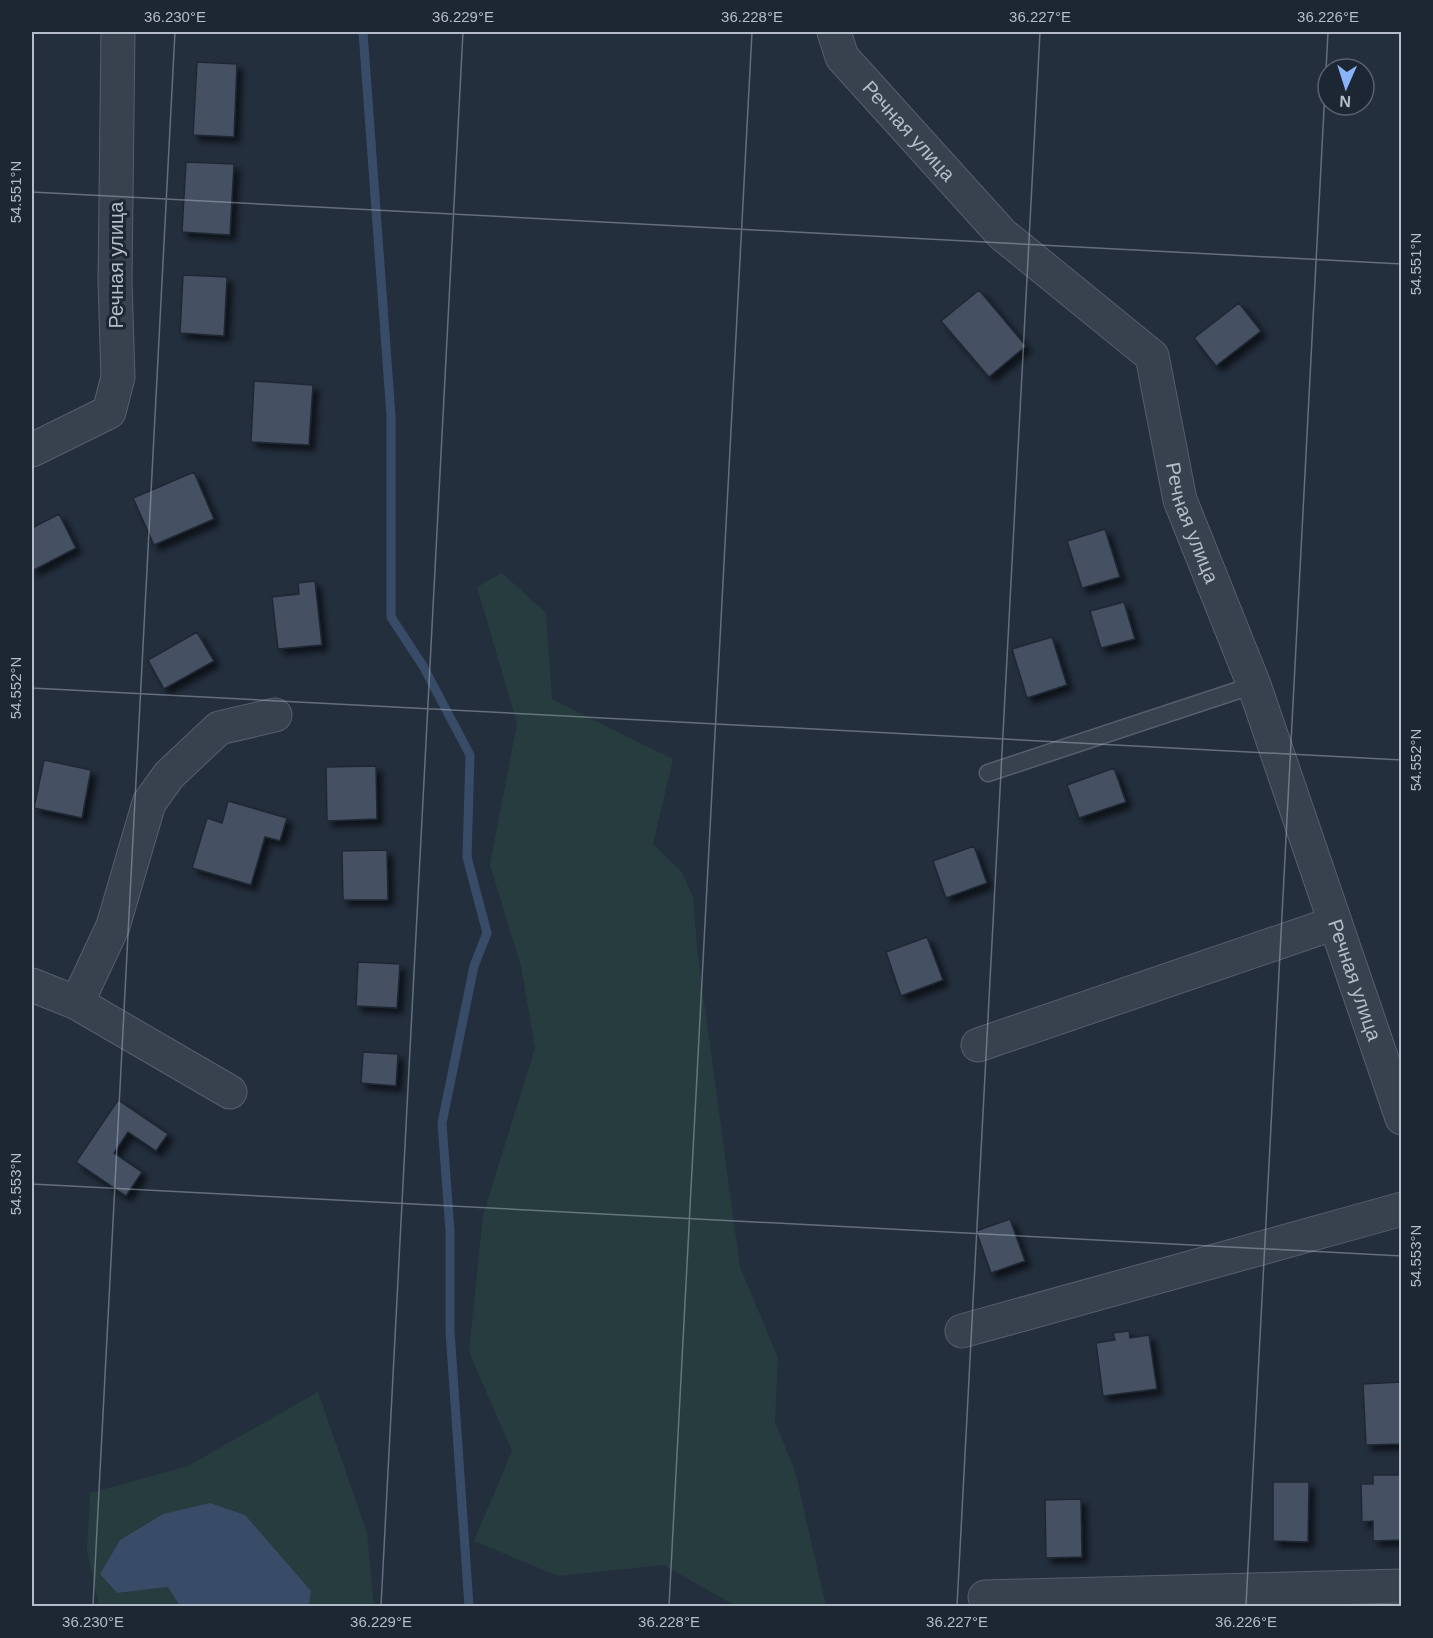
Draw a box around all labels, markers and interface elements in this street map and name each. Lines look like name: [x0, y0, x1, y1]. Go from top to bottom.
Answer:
text: 36.230°E: [144, 8, 206, 25]
text: 36.229°E: [432, 8, 494, 25]
text: 36.228°E: [721, 8, 783, 25]
text: 36.227°E: [1009, 8, 1071, 25]
text: 36.226°E: [1297, 8, 1359, 25]
north arrow: [1316, 57, 1376, 117]
street label: Речная улица: [858, 77, 960, 186]
text: N: [1339, 93, 1351, 110]
text: 54.551°N: [7, 161, 24, 223]
street label: Речная улица: [105, 201, 127, 328]
text: 54.551°N: [1407, 233, 1424, 295]
street label: Речная улица: [1162, 460, 1223, 587]
text: 54.552°N: [7, 657, 24, 719]
text: 54.552°N: [1407, 729, 1424, 791]
street label: Речная улица: [1324, 916, 1386, 1045]
text: 54.553°N: [7, 1153, 24, 1215]
text: 54.553°N: [1407, 1225, 1424, 1287]
text: 36.230°E: [62, 1613, 124, 1630]
text: 36.229°E: [350, 1613, 412, 1630]
text: 36.228°E: [638, 1613, 700, 1630]
text: 36.227°E: [926, 1613, 988, 1630]
text: 36.226°E: [1215, 1613, 1277, 1630]

